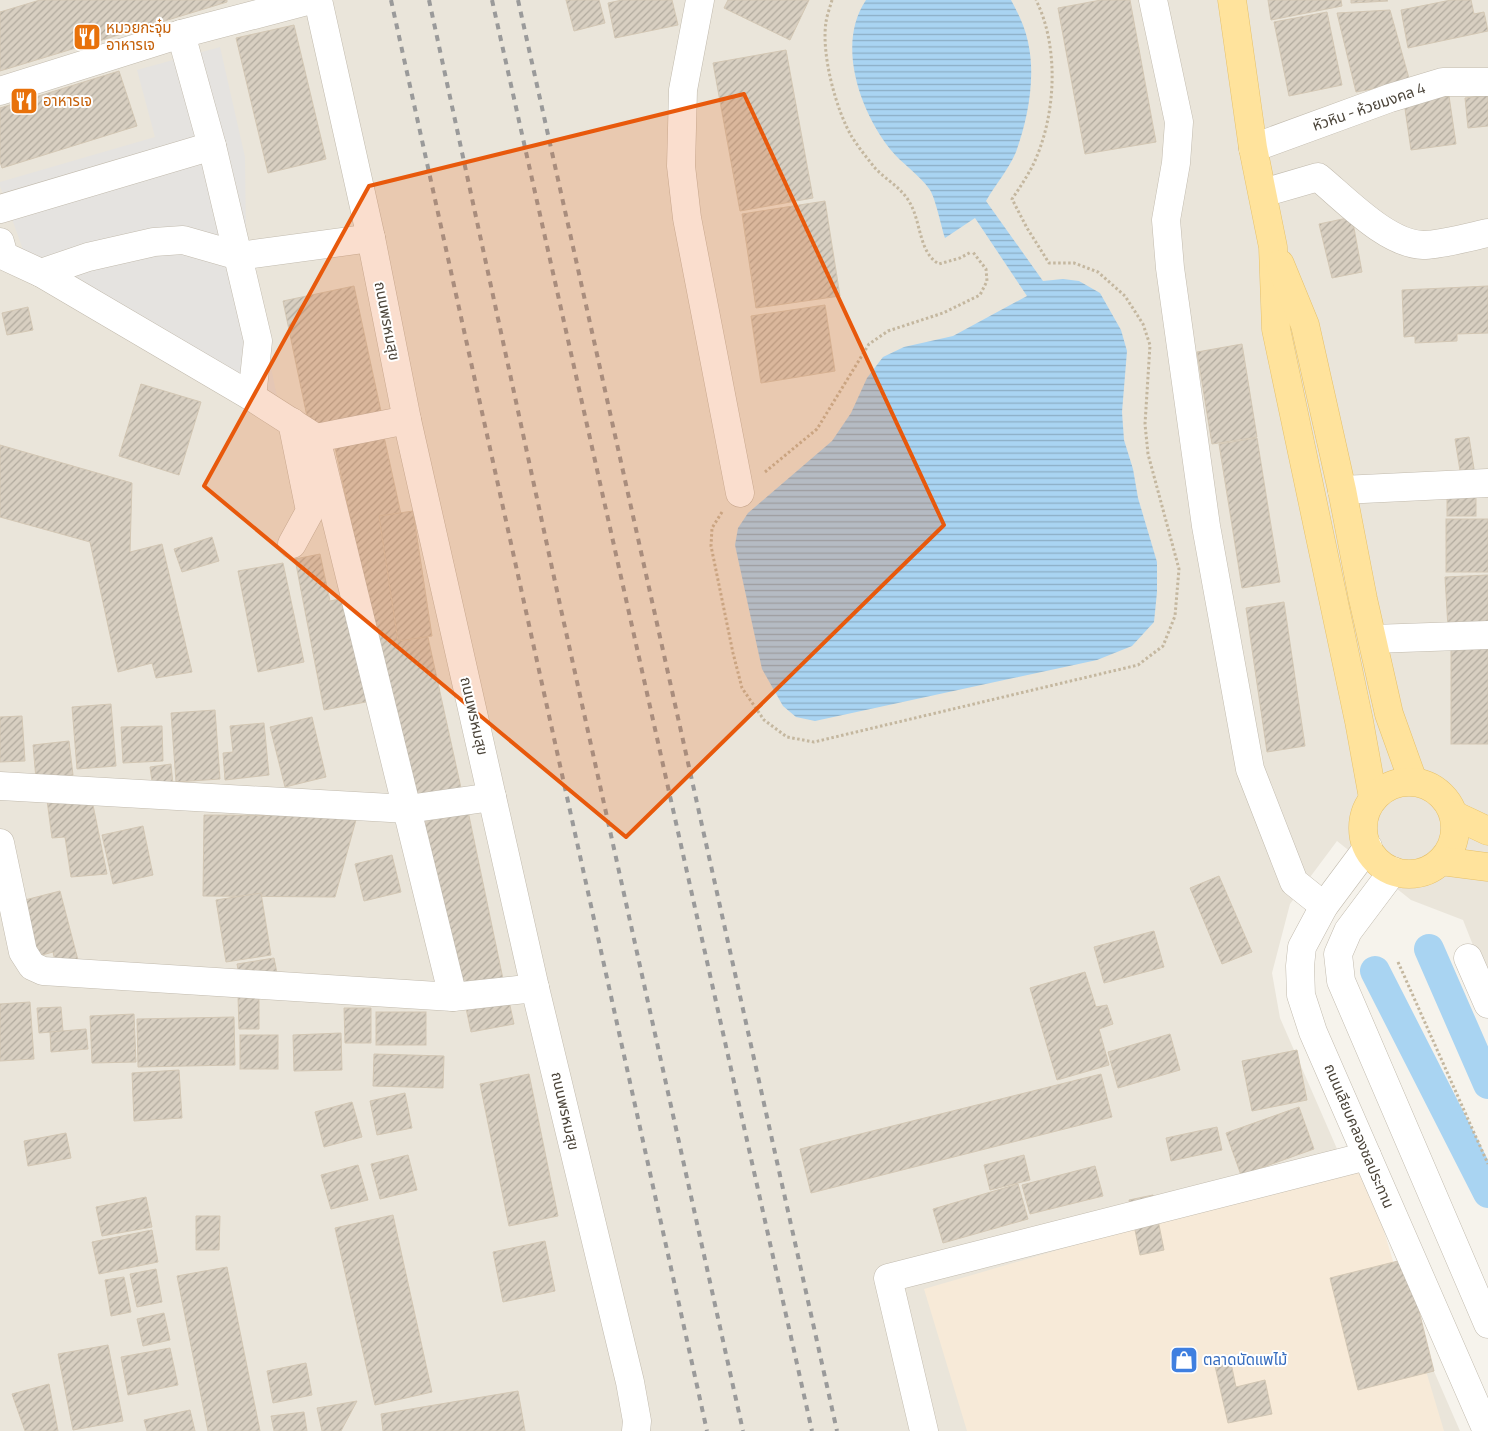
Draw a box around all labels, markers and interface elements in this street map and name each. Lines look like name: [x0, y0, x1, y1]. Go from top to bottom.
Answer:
place label: หมวยกะจุ๋ม อาหารเจ: [106, 17, 172, 55]
restaurant icon: หมวยกะจุ๋ม อาหารเจ: [72, 22, 102, 52]
street label: หัวหิน - ห้วยมงคล 4: [1309, 77, 1428, 136]
restaurant icon: อาหารเจ: [9, 86, 39, 116]
place label: อาหารเจ: [43, 90, 92, 111]
street label: ถนนพรหมสุข: [370, 280, 405, 362]
street label: ถนนพรหมสุข: [455, 675, 494, 757]
street label: ถนนเลียบคลองชลประทาน: [1319, 1060, 1399, 1211]
street label: ถนนพรหมสุข: [546, 1070, 585, 1152]
shop icon: ตลาดนัดแพไม้: [1169, 1345, 1199, 1375]
place label: ตลาดนัดแพไม้: [1203, 1349, 1287, 1370]

